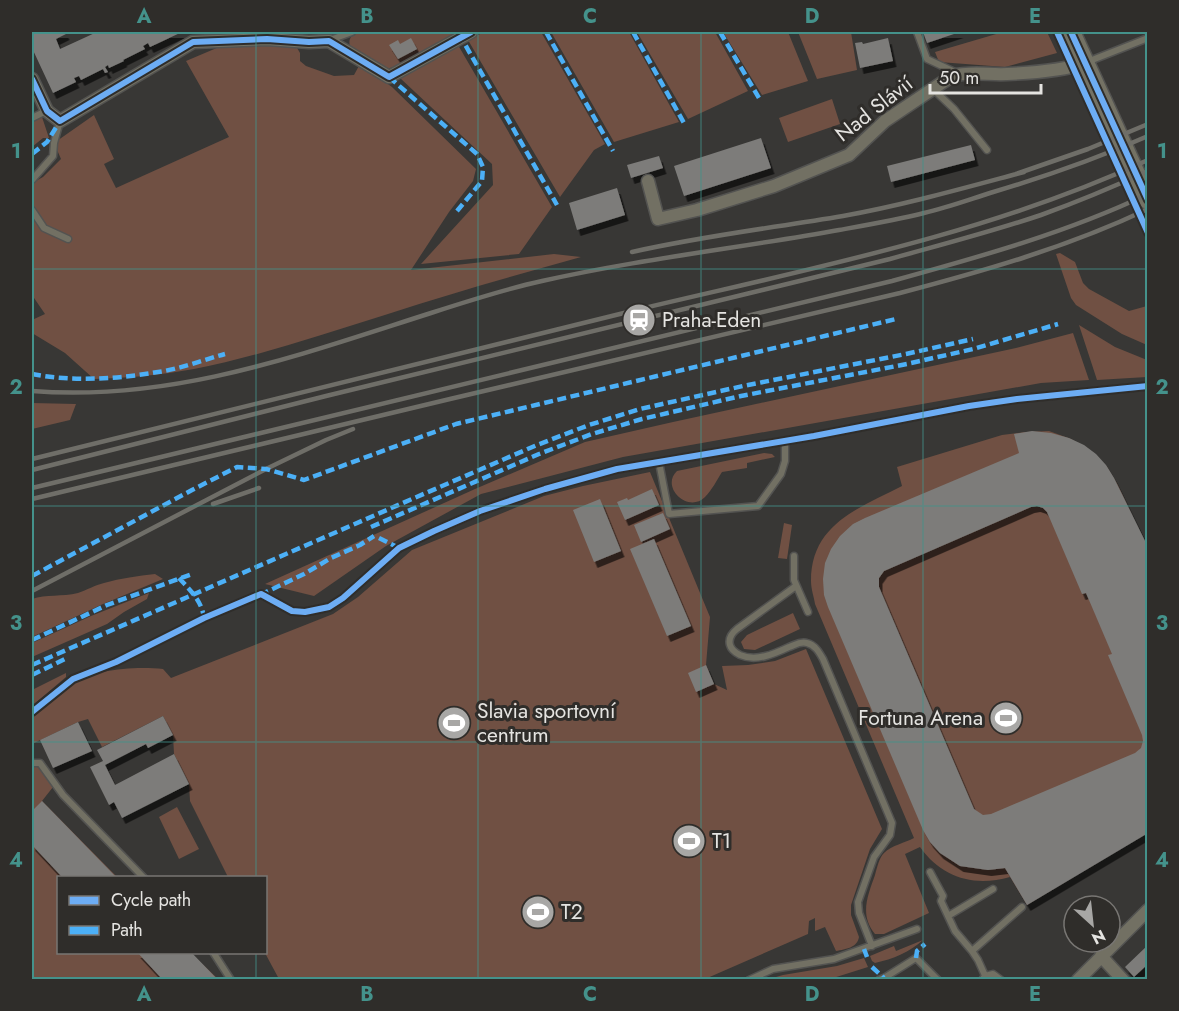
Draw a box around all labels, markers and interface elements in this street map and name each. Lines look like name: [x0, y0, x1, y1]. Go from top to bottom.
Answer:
text: A: [136, 2, 152, 31]
text: B: [360, 2, 374, 31]
text: C: [583, 2, 597, 31]
text: D: [805, 2, 819, 31]
text: E: [1029, 2, 1041, 31]
scale bar: [930, 57, 1041, 95]
text: 50 m: [939, 65, 979, 91]
street label: Nad Slávií: [829, 68, 920, 149]
text: 1: [11, 137, 21, 166]
text: 1: [1157, 137, 1167, 166]
station icon: Praha-Eden: [621, 302, 657, 338]
place label: Praha-Eden: [662, 305, 761, 335]
text: 2: [9, 373, 23, 402]
text: 2: [1155, 373, 1169, 402]
text: 3: [10, 609, 22, 638]
text: 3: [1156, 609, 1168, 638]
place label: Slavia sportovní centrum: [477, 696, 617, 750]
sports icon: Fortuna Arena: [988, 700, 1024, 736]
place label: Fortuna Arena: [858, 703, 983, 733]
sports icon: Slavia sportovní centrum: [436, 705, 472, 741]
sports icon: T1: [671, 823, 707, 859]
place label: T1: [712, 826, 731, 856]
text: 4: [9, 846, 23, 875]
text: 4: [1155, 846, 1169, 875]
legend: [57, 876, 267, 954]
text: Cycle path: [111, 887, 191, 913]
sports icon: T2: [520, 894, 556, 930]
north arrow: [1062, 894, 1122, 954]
place label: T2: [561, 897, 583, 927]
text: Path: [111, 917, 143, 943]
text: N: [1088, 924, 1109, 950]
text: A: [136, 980, 152, 1009]
text: B: [360, 980, 374, 1009]
text: C: [583, 980, 597, 1009]
text: D: [805, 980, 819, 1009]
text: E: [1029, 980, 1041, 1009]

